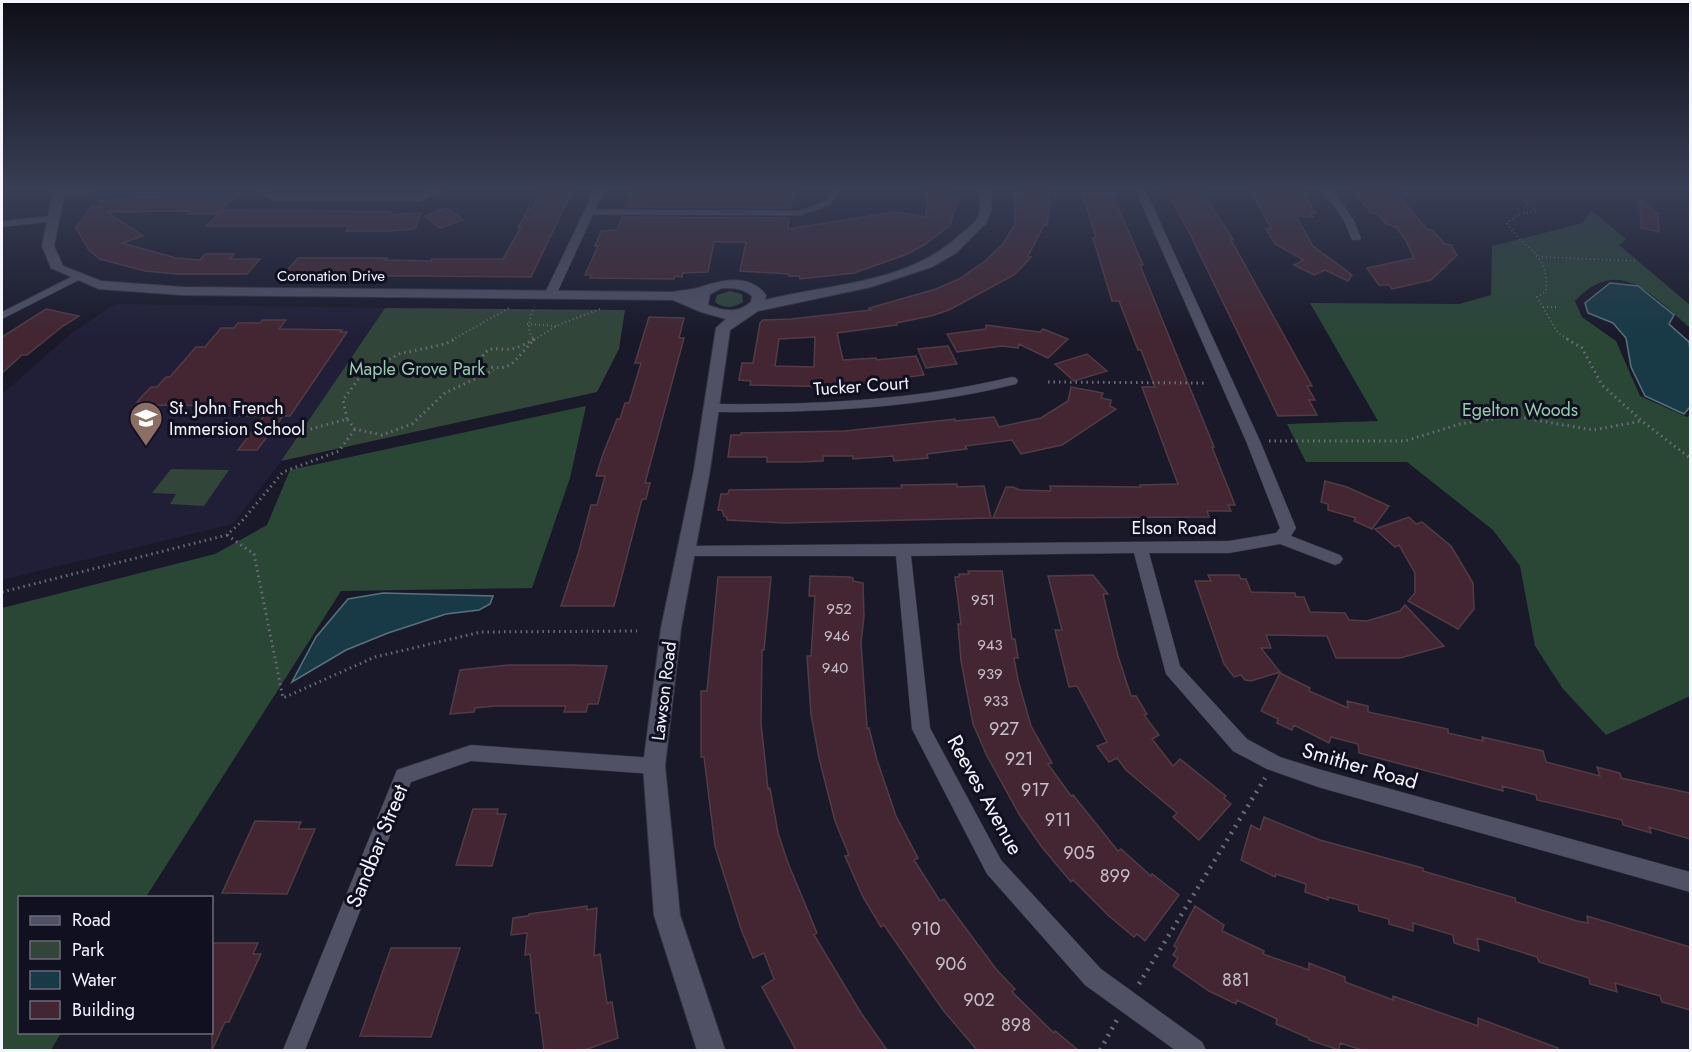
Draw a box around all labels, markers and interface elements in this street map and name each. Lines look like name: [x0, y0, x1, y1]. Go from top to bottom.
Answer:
street label: Coronation Drive: [277, 265, 385, 287]
park label: Maple Grove Park: [349, 356, 485, 382]
street label: Tucker Court: [812, 370, 910, 402]
place label: St. John French Immersion School: [169, 395, 305, 442]
park label: Egelton Woods: [1462, 397, 1578, 423]
school or university icon: St. John French Immersion School: [128, 400, 164, 447]
street label: Elson Road: [1132, 515, 1216, 541]
house number: 951: [971, 589, 995, 611]
house number: 952: [826, 598, 852, 620]
house number: 946: [824, 625, 850, 647]
house number: 943: [977, 634, 1003, 656]
street label: Lawson Road: [645, 640, 683, 742]
house number: 940: [822, 657, 848, 679]
house number: 939: [977, 663, 1003, 685]
house number: 933: [983, 690, 1009, 712]
house number: 927: [989, 716, 1020, 742]
street label: Reeves Avenue: [940, 730, 1030, 861]
street label: Smither Road: [1299, 735, 1421, 797]
house number: 921: [1005, 746, 1033, 772]
house number: 917: [1021, 777, 1050, 803]
street label: Sandbar Street: [339, 780, 415, 912]
house number: 911: [1045, 807, 1071, 833]
house number: 905: [1063, 840, 1095, 866]
house number: 899: [1100, 863, 1130, 889]
legend: [18, 896, 213, 1034]
text: Road: [72, 907, 111, 933]
house number: 910: [911, 916, 941, 942]
text: Park: [72, 937, 104, 963]
house number: 906: [935, 951, 967, 977]
text: Water: [72, 967, 117, 993]
house number: 881: [1222, 967, 1250, 993]
house number: 902: [963, 987, 995, 1013]
text: Building: [72, 997, 135, 1023]
house number: 898: [1001, 1012, 1031, 1038]

